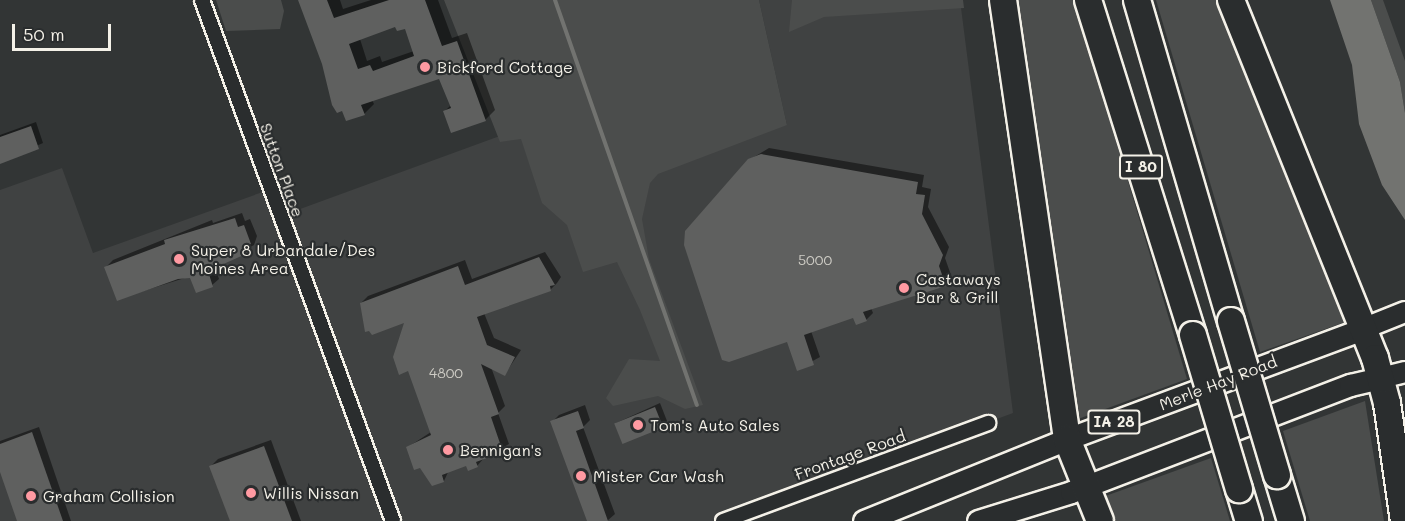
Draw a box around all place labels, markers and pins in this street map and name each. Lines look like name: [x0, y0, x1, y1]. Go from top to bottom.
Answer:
place label: Bickford Cottage: [437, 57, 573, 77]
marker: Bickford Cottage: [418, 60, 432, 74]
place label: Super 8 Urbandale/Des Moines Area: [191, 240, 375, 278]
marker: Super 8 Urbandale/Des Moines Area: [172, 252, 186, 266]
place label: Castaways Bar & Grill: [916, 269, 1001, 307]
marker: Castaways Bar & Grill: [897, 281, 911, 295]
place label: Tom's Auto Sales: [650, 415, 780, 435]
marker: Tom's Auto Sales: [631, 418, 645, 432]
place label: Bennigan's: [460, 440, 542, 460]
marker: Bennigan's: [441, 443, 455, 457]
place label: Mister Car Wash: [593, 466, 724, 486]
marker: Mister Car Wash: [574, 469, 588, 483]
place label: Willis Nissan: [263, 483, 359, 503]
place label: Graham Collision: [43, 486, 175, 506]
marker: Willis Nissan: [244, 486, 258, 500]
marker: Graham Collision: [24, 489, 38, 503]

